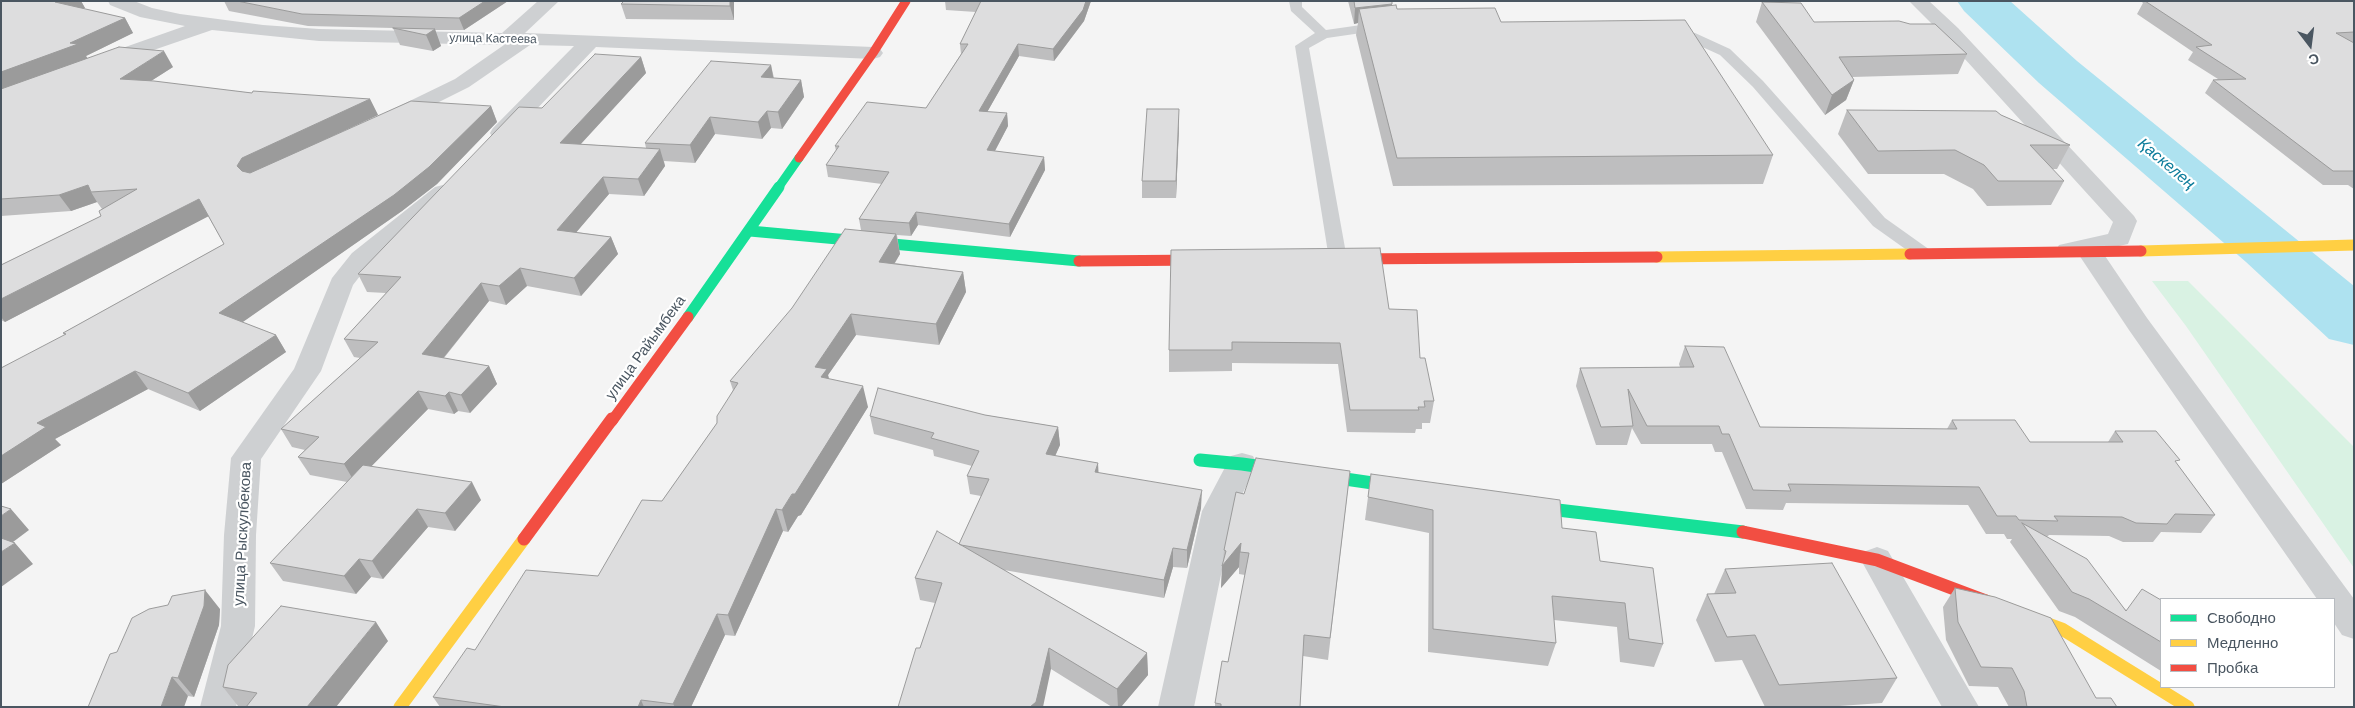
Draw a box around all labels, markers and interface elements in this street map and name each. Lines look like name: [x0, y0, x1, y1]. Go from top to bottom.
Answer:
north arrow: [2285, 20, 2335, 70]
street label: улица Кастеева: [449, 31, 537, 47]
text: С: [2307, 50, 2321, 69]
water label: Қаскелең: [2133, 134, 2199, 194]
street label: улица Райымбека: [602, 292, 690, 404]
street label: улица Рыскулбекова: [230, 461, 256, 607]
legend: [2160, 598, 2335, 688]
text: Свободно: [2207, 609, 2276, 626]
text: Медленно: [2207, 634, 2278, 651]
text: Пробка: [2207, 659, 2258, 676]

